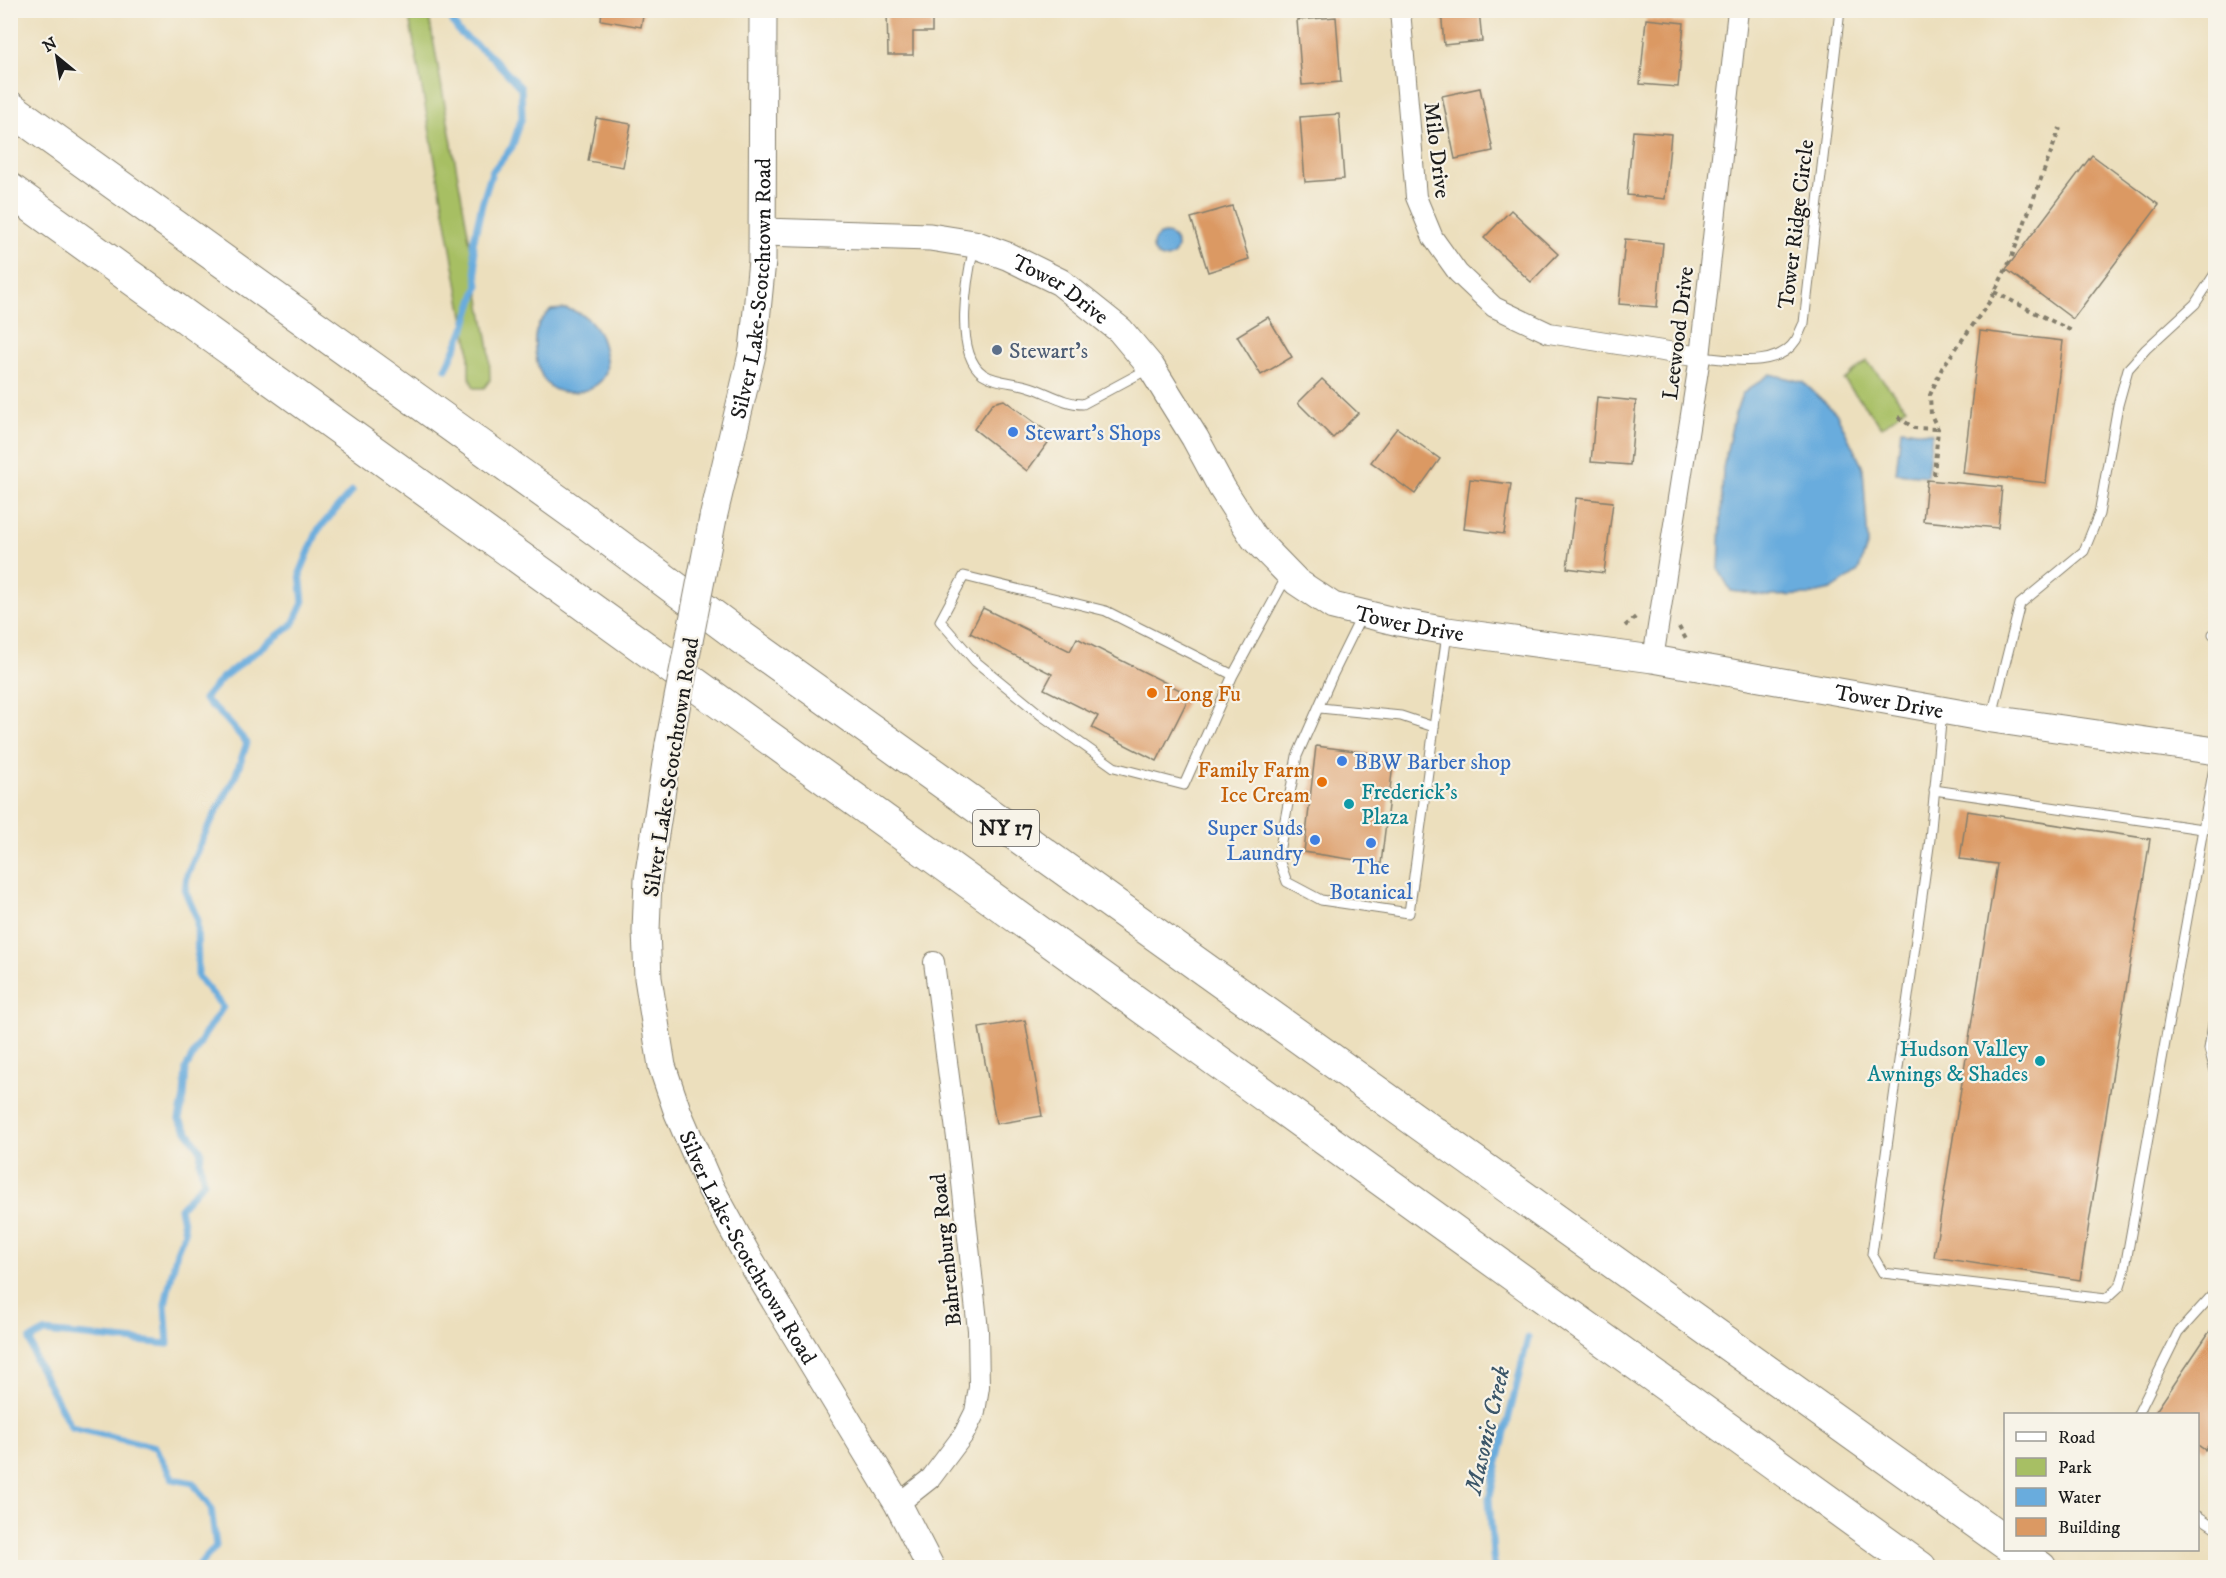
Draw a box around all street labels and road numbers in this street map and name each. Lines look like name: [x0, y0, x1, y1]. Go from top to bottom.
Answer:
street label: Milo Drive: [1417, 101, 1456, 200]
street label: Tower Ridge Circle: [1773, 138, 1820, 310]
street label: Silver Lake-Scotchtown Road: [725, 158, 777, 422]
street label: Tower Drive: [1008, 249, 1114, 331]
street label: Leewood Drive: [1657, 265, 1700, 401]
street label: Tower Drive: [1352, 600, 1465, 648]
street label: Silver Lake-Scotchtown Road: [638, 636, 705, 899]
street label: Tower Drive: [1832, 679, 1946, 725]
road number: NY 17: [973, 810, 1039, 846]
street label: Silver Lake-Scotchtown Road: [672, 1127, 822, 1369]
street label: Bahrenburg Road: [925, 1172, 968, 1328]

